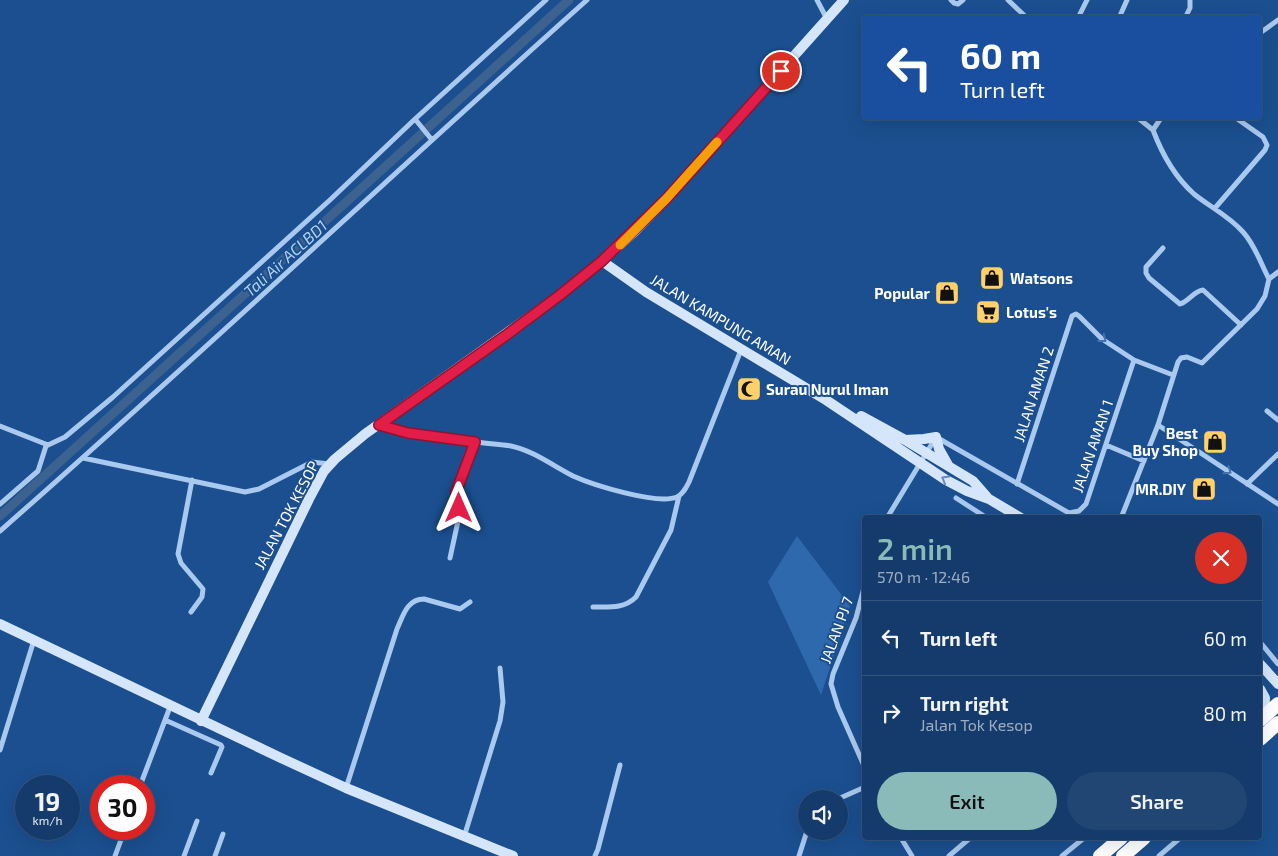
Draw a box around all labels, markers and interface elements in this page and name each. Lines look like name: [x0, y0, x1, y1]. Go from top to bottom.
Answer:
text: 60 m: [960, 34, 1041, 76]
icon: left: [877, 35, 942, 100]
pin: [760, 50, 802, 92]
icon: arrive: [767, 57, 795, 85]
text: Turn left: [960, 76, 1045, 102]
water label: Tali Air ACLBD1: [239, 216, 331, 300]
shop icon: Watsons: [979, 265, 1005, 291]
place label: Watsons: [1010, 269, 1073, 287]
street label: JALAN KAMPUNG AMAN: [647, 270, 795, 368]
shop icon: Popular: [934, 280, 960, 306]
place label: Popular: [874, 284, 931, 302]
supermarket icon: Lotus's: [975, 299, 1001, 325]
place label: Lotus's: [1006, 303, 1057, 321]
one-way arrow: [1098, 334, 1107, 343]
street label: JALAN AMAN 2: [1009, 344, 1057, 444]
mosque icon: Surau Nurul Iman: [736, 376, 762, 402]
place label: Surau Nurul Iman: [766, 380, 889, 398]
street label: JALAN AMAN 1: [1068, 397, 1116, 495]
place label: Best Buy Shop: [1132, 424, 1198, 460]
shop icon: Best Buy Shop: [1202, 429, 1228, 455]
street label: JALAN TOK KESOP: [250, 458, 322, 572]
one-way arrow: [1222, 465, 1232, 474]
one-way arrow: [942, 475, 951, 485]
shop icon: MR.DIY: [1191, 476, 1217, 502]
place label: MR.DIY: [1135, 480, 1187, 498]
position arrow: [432, 481, 484, 533]
text: 2 min: [877, 530, 953, 566]
button: close: [1195, 532, 1247, 584]
text: 570 m · 12:46: [877, 567, 970, 586]
street label: JALAN PJ 7: [816, 594, 856, 666]
icon: left: [877, 624, 905, 652]
text: Turn left: [920, 627, 997, 650]
text: 60 m: [1204, 627, 1247, 650]
text: Turn right: [920, 692, 1008, 715]
icon: right: [877, 699, 905, 727]
text: 80 m: [1203, 702, 1247, 725]
text: Jalan Tok Kesop: [920, 715, 1033, 734]
button: Exit: [877, 772, 1057, 830]
button: Share: [1067, 772, 1247, 830]
speed limit sign: 30: [90, 775, 155, 840]
text: 19: [35, 786, 60, 816]
map controls: [798, 790, 848, 840]
button: sound: [798, 790, 848, 840]
text: km/h: [33, 813, 62, 827]

